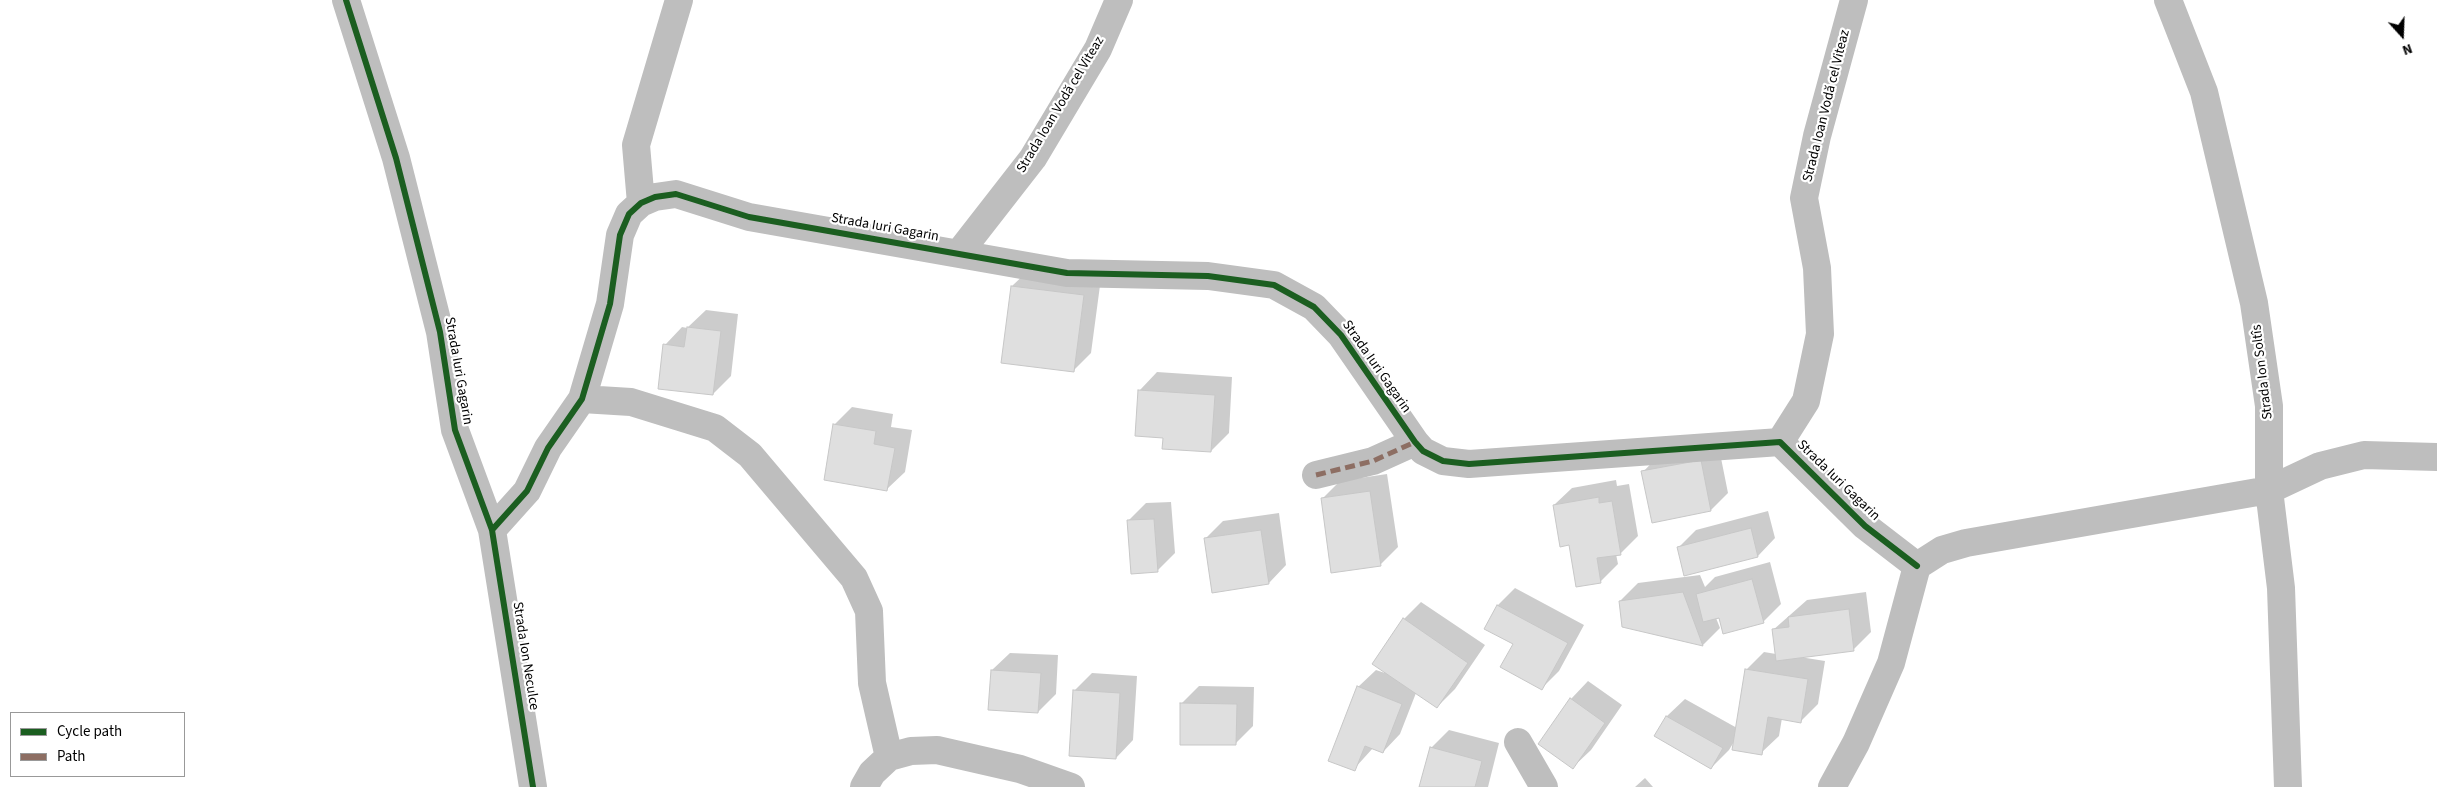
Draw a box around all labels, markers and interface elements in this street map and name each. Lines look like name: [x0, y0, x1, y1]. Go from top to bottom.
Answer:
north arrow: [2377, 10, 2427, 60]
street label: Strada Ioan Vodă cel Viteaz: [1800, 28, 1854, 184]
street label: Strada Ioan Vodă cel Viteaz: [1014, 34, 1108, 176]
text: N: [2399, 38, 2415, 60]
street label: Strada Iuri Gagarin: [830, 210, 940, 246]
street label: Strada Iuri Gagarin: [440, 316, 476, 426]
street label: Strada Iuri Gagarin: [1338, 318, 1414, 416]
street label: Strada Ion Soltîs: [2249, 324, 2277, 420]
street label: Strada Iuri Gagarin: [1793, 437, 1883, 525]
street label: Strada Ion Neculce: [508, 601, 542, 711]
legend: [10, 712, 185, 777]
text: Cycle path: [57, 721, 122, 742]
text: Path: [57, 746, 85, 767]

